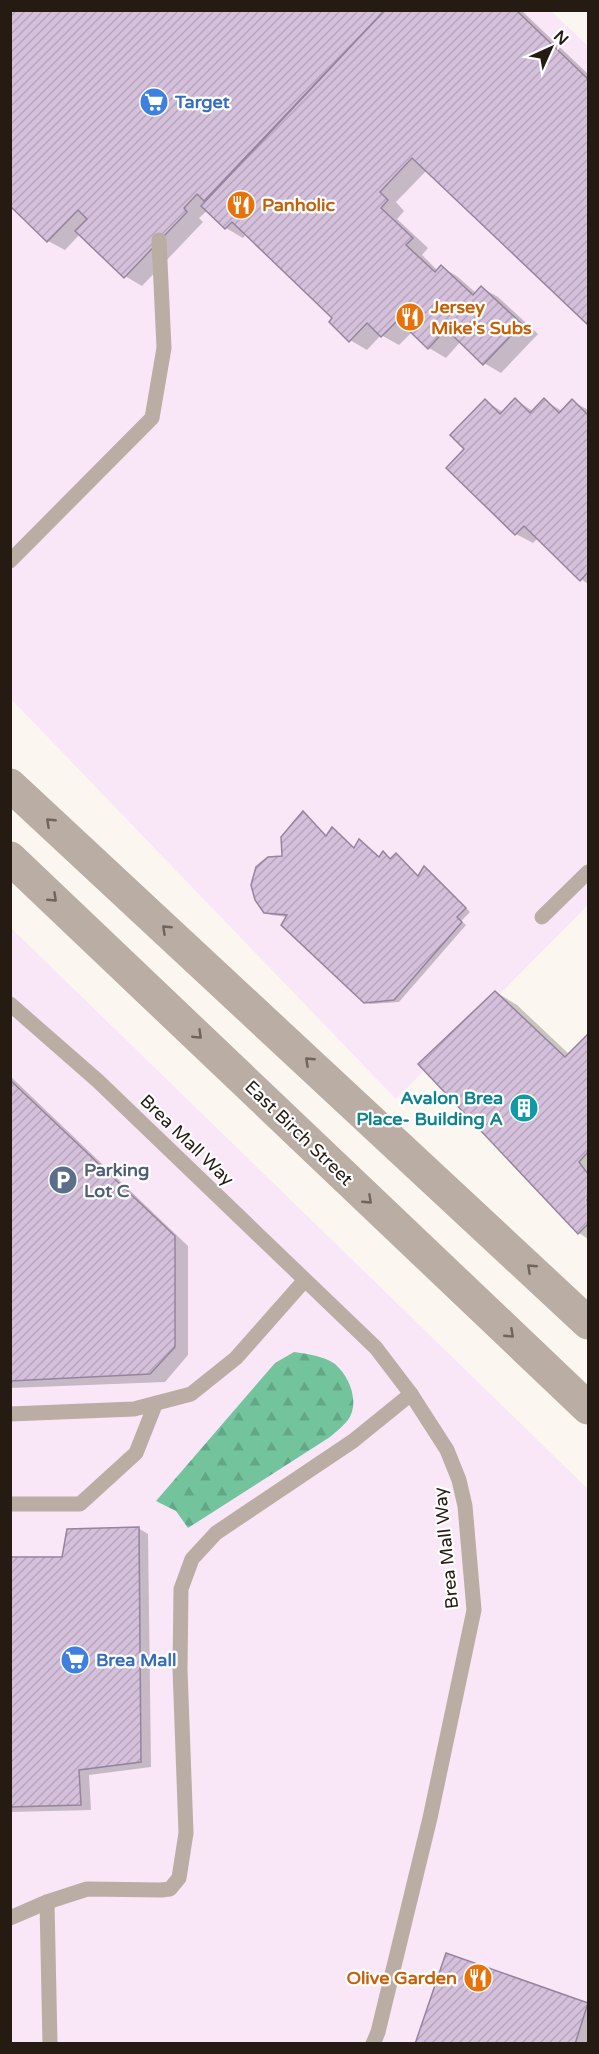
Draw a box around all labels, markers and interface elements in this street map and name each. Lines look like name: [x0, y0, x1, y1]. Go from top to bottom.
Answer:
north arrow: [521, 18, 581, 78]
text: N: [549, 26, 573, 50]
supermarket icon: Target: [138, 86, 170, 118]
place label: Target: [174, 91, 230, 113]
restaurant icon: Panholic: [225, 189, 257, 221]
place label: Panholic: [262, 194, 336, 216]
place label: Jersey Mike's Subs: [430, 296, 532, 339]
restaurant icon: Jersey Mike's Subs: [394, 301, 426, 333]
one-way arrow: [47, 818, 57, 829]
one-way arrow: [46, 891, 57, 902]
one-way arrow: [162, 925, 173, 936]
one-way arrow: [191, 1028, 201, 1039]
one-way arrow: [305, 1057, 315, 1068]
street label: East Birch Street: [240, 1076, 358, 1190]
place label: Avalon Brea Place- Building A: [356, 1087, 503, 1130]
street label: Brea Mall Way: [135, 1090, 239, 1191]
building icon: Avalon Brea Place- Building A: [508, 1092, 540, 1124]
place label: Parking Lot C: [84, 1159, 149, 1202]
parking icon: Parking Lot C: [47, 1164, 79, 1196]
one-way arrow: [361, 1192, 372, 1203]
one-way arrow: [527, 1265, 538, 1276]
one-way arrow: [503, 1327, 514, 1338]
street label: Brea Mall Way: [429, 1486, 463, 1610]
supermarket icon: Brea Mall: [59, 1644, 91, 1676]
place label: Brea Mall: [96, 1649, 176, 1671]
restaurant icon: Olive Garden: [462, 1962, 494, 1994]
place label: Olive Garden: [346, 1967, 457, 1989]

